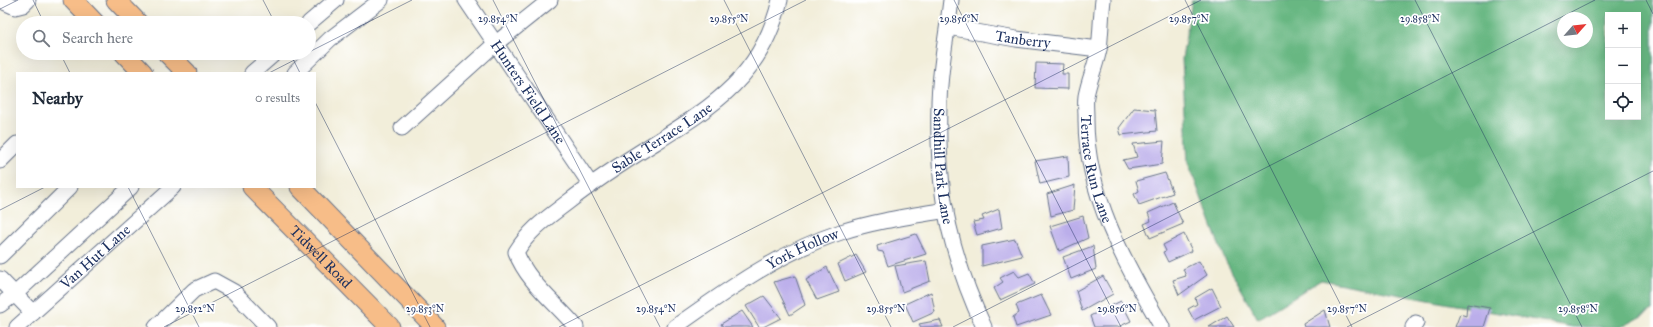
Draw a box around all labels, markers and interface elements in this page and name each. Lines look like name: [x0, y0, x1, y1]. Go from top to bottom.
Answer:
north arrow: [1557, 12, 1593, 48]
map controls: [1605, 12, 1641, 120]
button: +: [1605, 12, 1641, 48]
text: 29.854°N: [478, 13, 518, 25]
text: 29.855°N: [709, 13, 749, 25]
text: 29.856°N: [939, 13, 979, 25]
text: 29.857°N: [1169, 13, 1209, 25]
text: 29.858°N: [1400, 13, 1440, 25]
search box: [16, 16, 316, 60]
icon: search: [30, 27, 52, 49]
street label: Tanberry: [994, 27, 1053, 52]
text: Search here: [62, 29, 133, 47]
street label: Hunters Field Lane: [487, 37, 570, 147]
button: −: [1605, 48, 1641, 84]
button: locate: [1605, 84, 1641, 120]
text: Nearby: [32, 88, 83, 109]
text: 0 results: [255, 90, 300, 106]
street label: Sable Terrace Lane: [608, 98, 716, 177]
street label: Sandhill Park Lane: [930, 108, 957, 226]
street label: Terrace Run Lane: [1077, 115, 1116, 226]
street label: Van Hut Lane: [56, 221, 134, 294]
street label: Tidwell Road: [286, 222, 356, 292]
street label: York Hollow: [763, 224, 841, 273]
text: 29.852°N: [175, 303, 215, 315]
text: 29.853°N: [406, 303, 445, 315]
text: 29.854°N: [636, 303, 676, 315]
text: 29.855°N: [866, 303, 906, 315]
text: 29.856°N: [1097, 303, 1137, 315]
text: 29.857°N: [1327, 303, 1367, 315]
text: 29.858°N: [1558, 303, 1598, 315]

